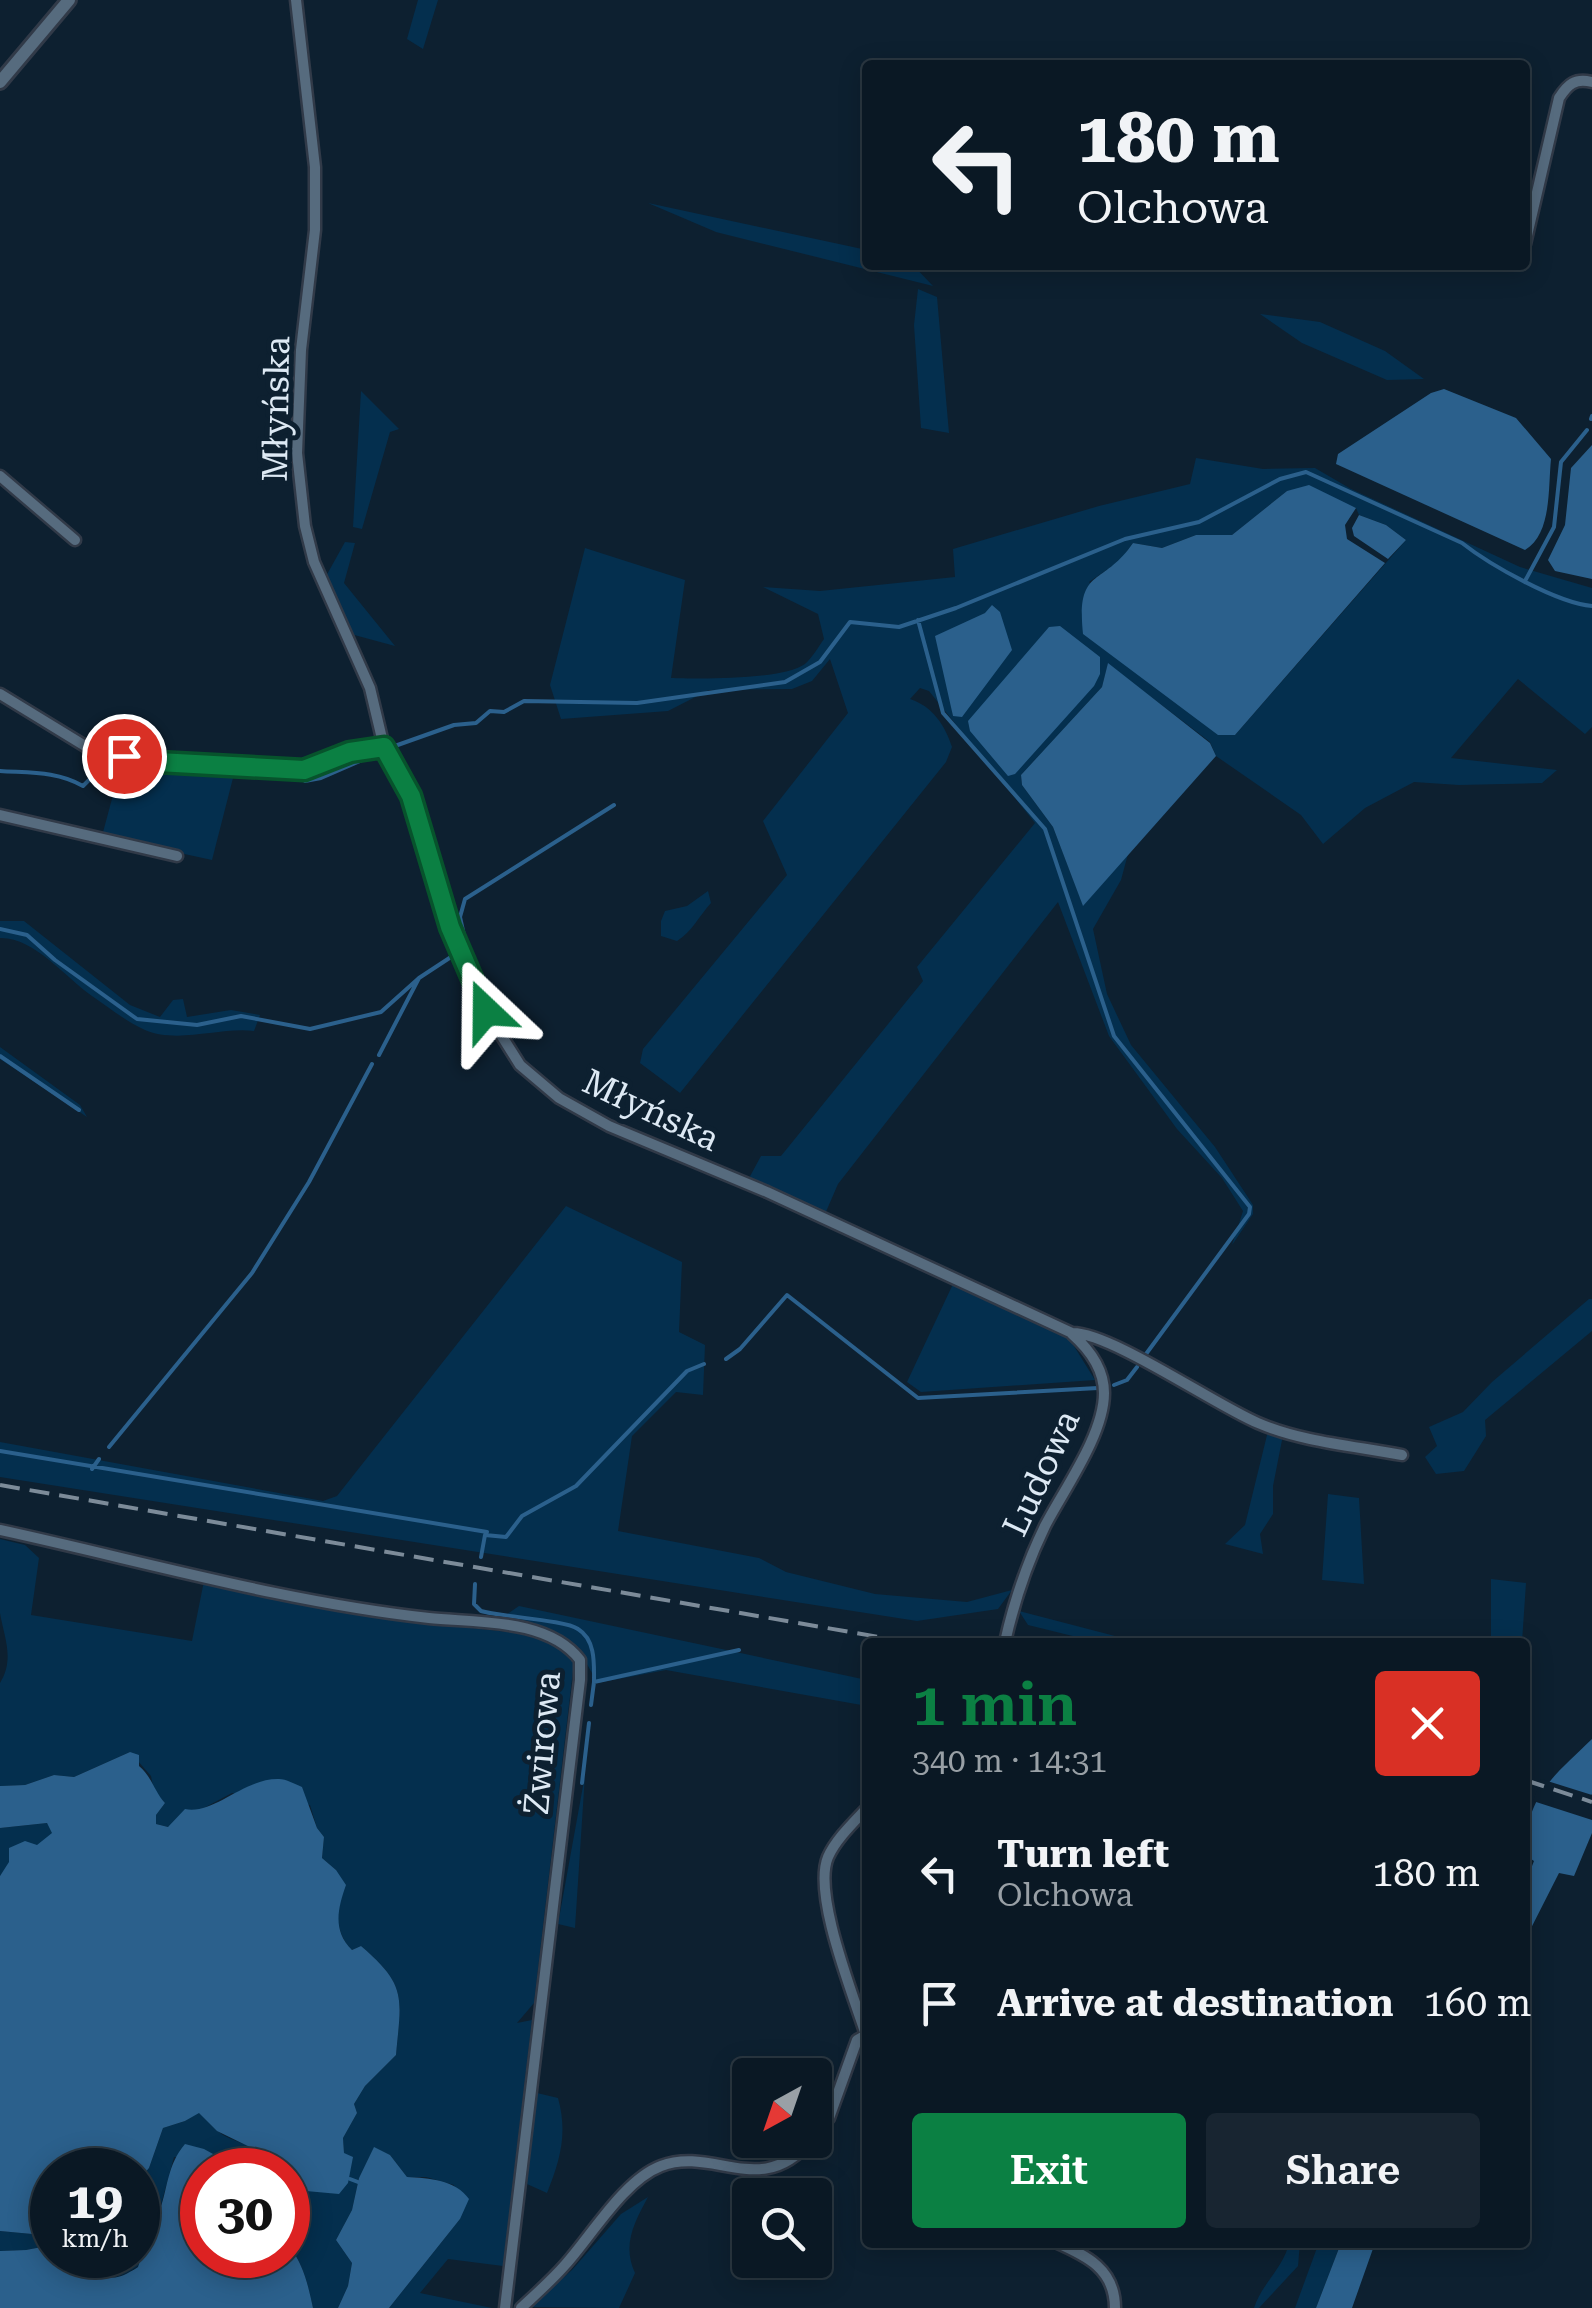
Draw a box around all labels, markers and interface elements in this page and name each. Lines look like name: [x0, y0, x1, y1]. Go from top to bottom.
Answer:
text: 180 m: [1077, 97, 1280, 179]
icon: left: [912, 100, 1042, 230]
text: Olchowa: [1077, 181, 1269, 234]
street label: Młyńska: [255, 336, 298, 482]
pin: [82, 714, 167, 799]
icon: arrive: [97, 729, 152, 784]
position arrow: [434, 959, 538, 1063]
street label: Młyńska: [576, 1061, 725, 1160]
street label: Ludowa: [995, 1404, 1088, 1543]
street label: Żwirowa: [516, 1669, 569, 1817]
text: 1 min: [912, 1669, 1077, 1740]
button: close: [1375, 1671, 1480, 1776]
text: 340 m · 14:31: [912, 1742, 1107, 1780]
text: Turn left: [997, 1832, 1169, 1876]
icon: left: [912, 1846, 967, 1901]
text: 180 m: [1372, 1851, 1480, 1895]
text: Olchowa: [997, 1876, 1133, 1914]
icon: arrive: [912, 1976, 967, 2031]
text: Arrive at destination: [997, 1981, 1393, 2025]
text: 160 m: [1423, 1981, 1532, 2025]
north arrow: [732, 2058, 832, 2158]
map controls: [732, 2058, 832, 2278]
button: Exit: [912, 2113, 1186, 2228]
button: Share: [1206, 2113, 1480, 2228]
speed limit sign: 30: [180, 2148, 310, 2278]
text: 19: [67, 2172, 123, 2230]
button: search: [732, 2178, 832, 2278]
text: km/h: [62, 2224, 128, 2253]

